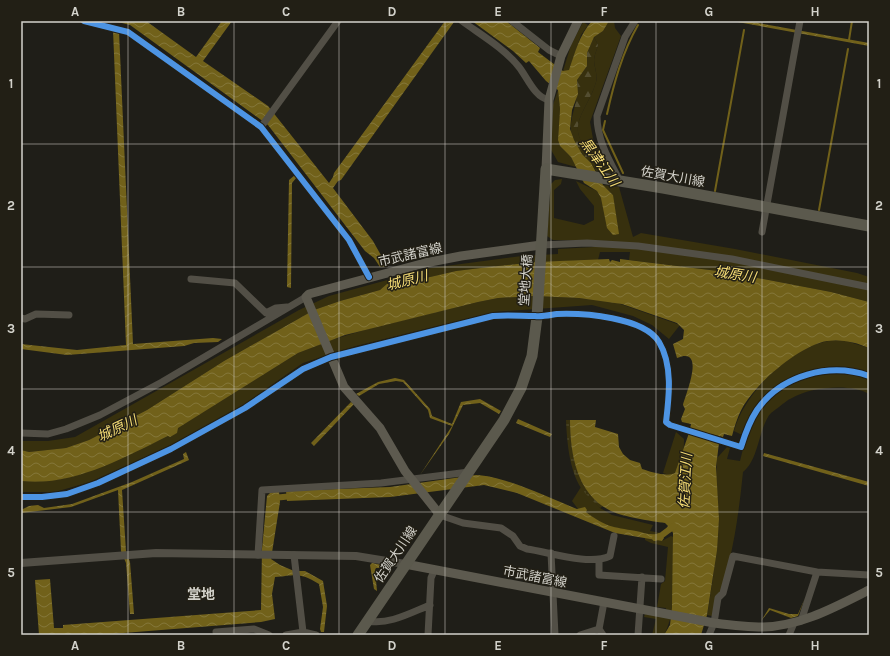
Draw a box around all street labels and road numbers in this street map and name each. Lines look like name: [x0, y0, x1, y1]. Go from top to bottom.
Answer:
street label: 佐賀大川線: [640, 163, 706, 190]
street label: 市武諸富線: [377, 240, 443, 269]
street label: 堂地大橋: [516, 254, 535, 307]
street label: 佐賀大川線: [371, 523, 420, 585]
street label: 市武諸富線: [502, 563, 568, 590]

